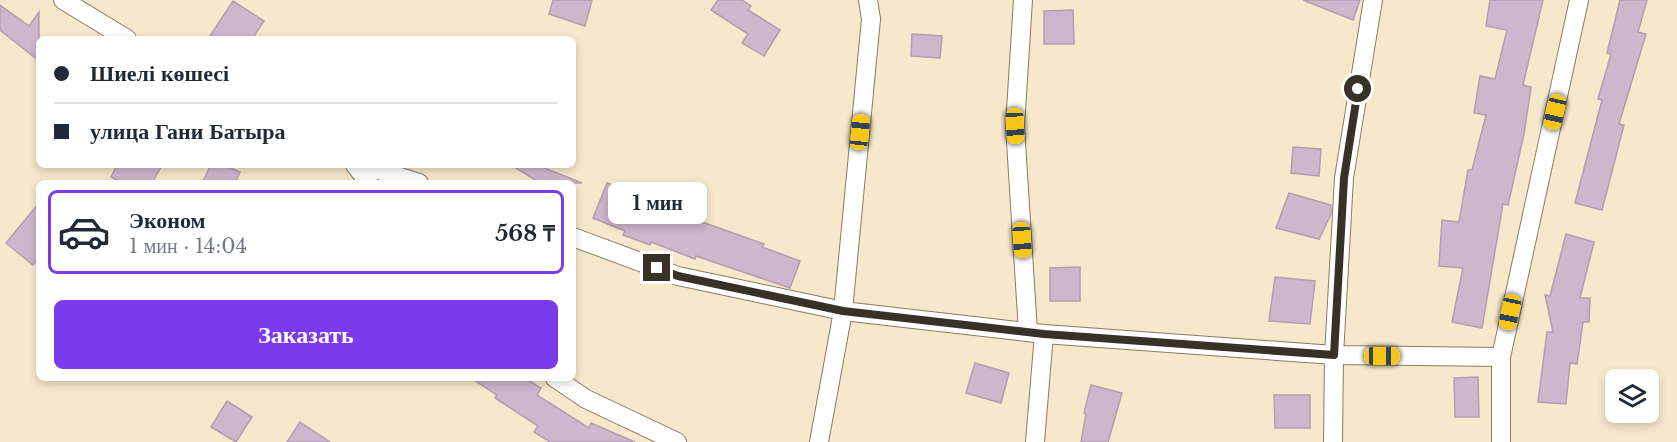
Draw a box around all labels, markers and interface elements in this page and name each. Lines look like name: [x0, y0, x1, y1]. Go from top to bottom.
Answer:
text: Шиелі көшесі: [90, 60, 229, 87]
route start: [1344, 75, 1371, 102]
car: [1542, 92, 1568, 132]
car: [1005, 108, 1025, 144]
car: [849, 113, 871, 151]
text: улица Гани Батыра: [90, 118, 285, 145]
callout: 1 мин: [608, 181, 706, 223]
text: 1 мин: [632, 191, 683, 215]
icon: car: [57, 205, 111, 259]
text: Эконом: [129, 207, 206, 234]
text: 568 ₸: [495, 220, 555, 247]
car: [1012, 221, 1032, 259]
text: 1 мин · 14:04: [129, 234, 247, 258]
route end: [643, 254, 670, 281]
car: [1497, 293, 1523, 331]
button: Заказать: [54, 300, 558, 369]
car: [1364, 347, 1400, 365]
map controls: [1605, 369, 1659, 423]
button: layers: [1605, 369, 1659, 423]

